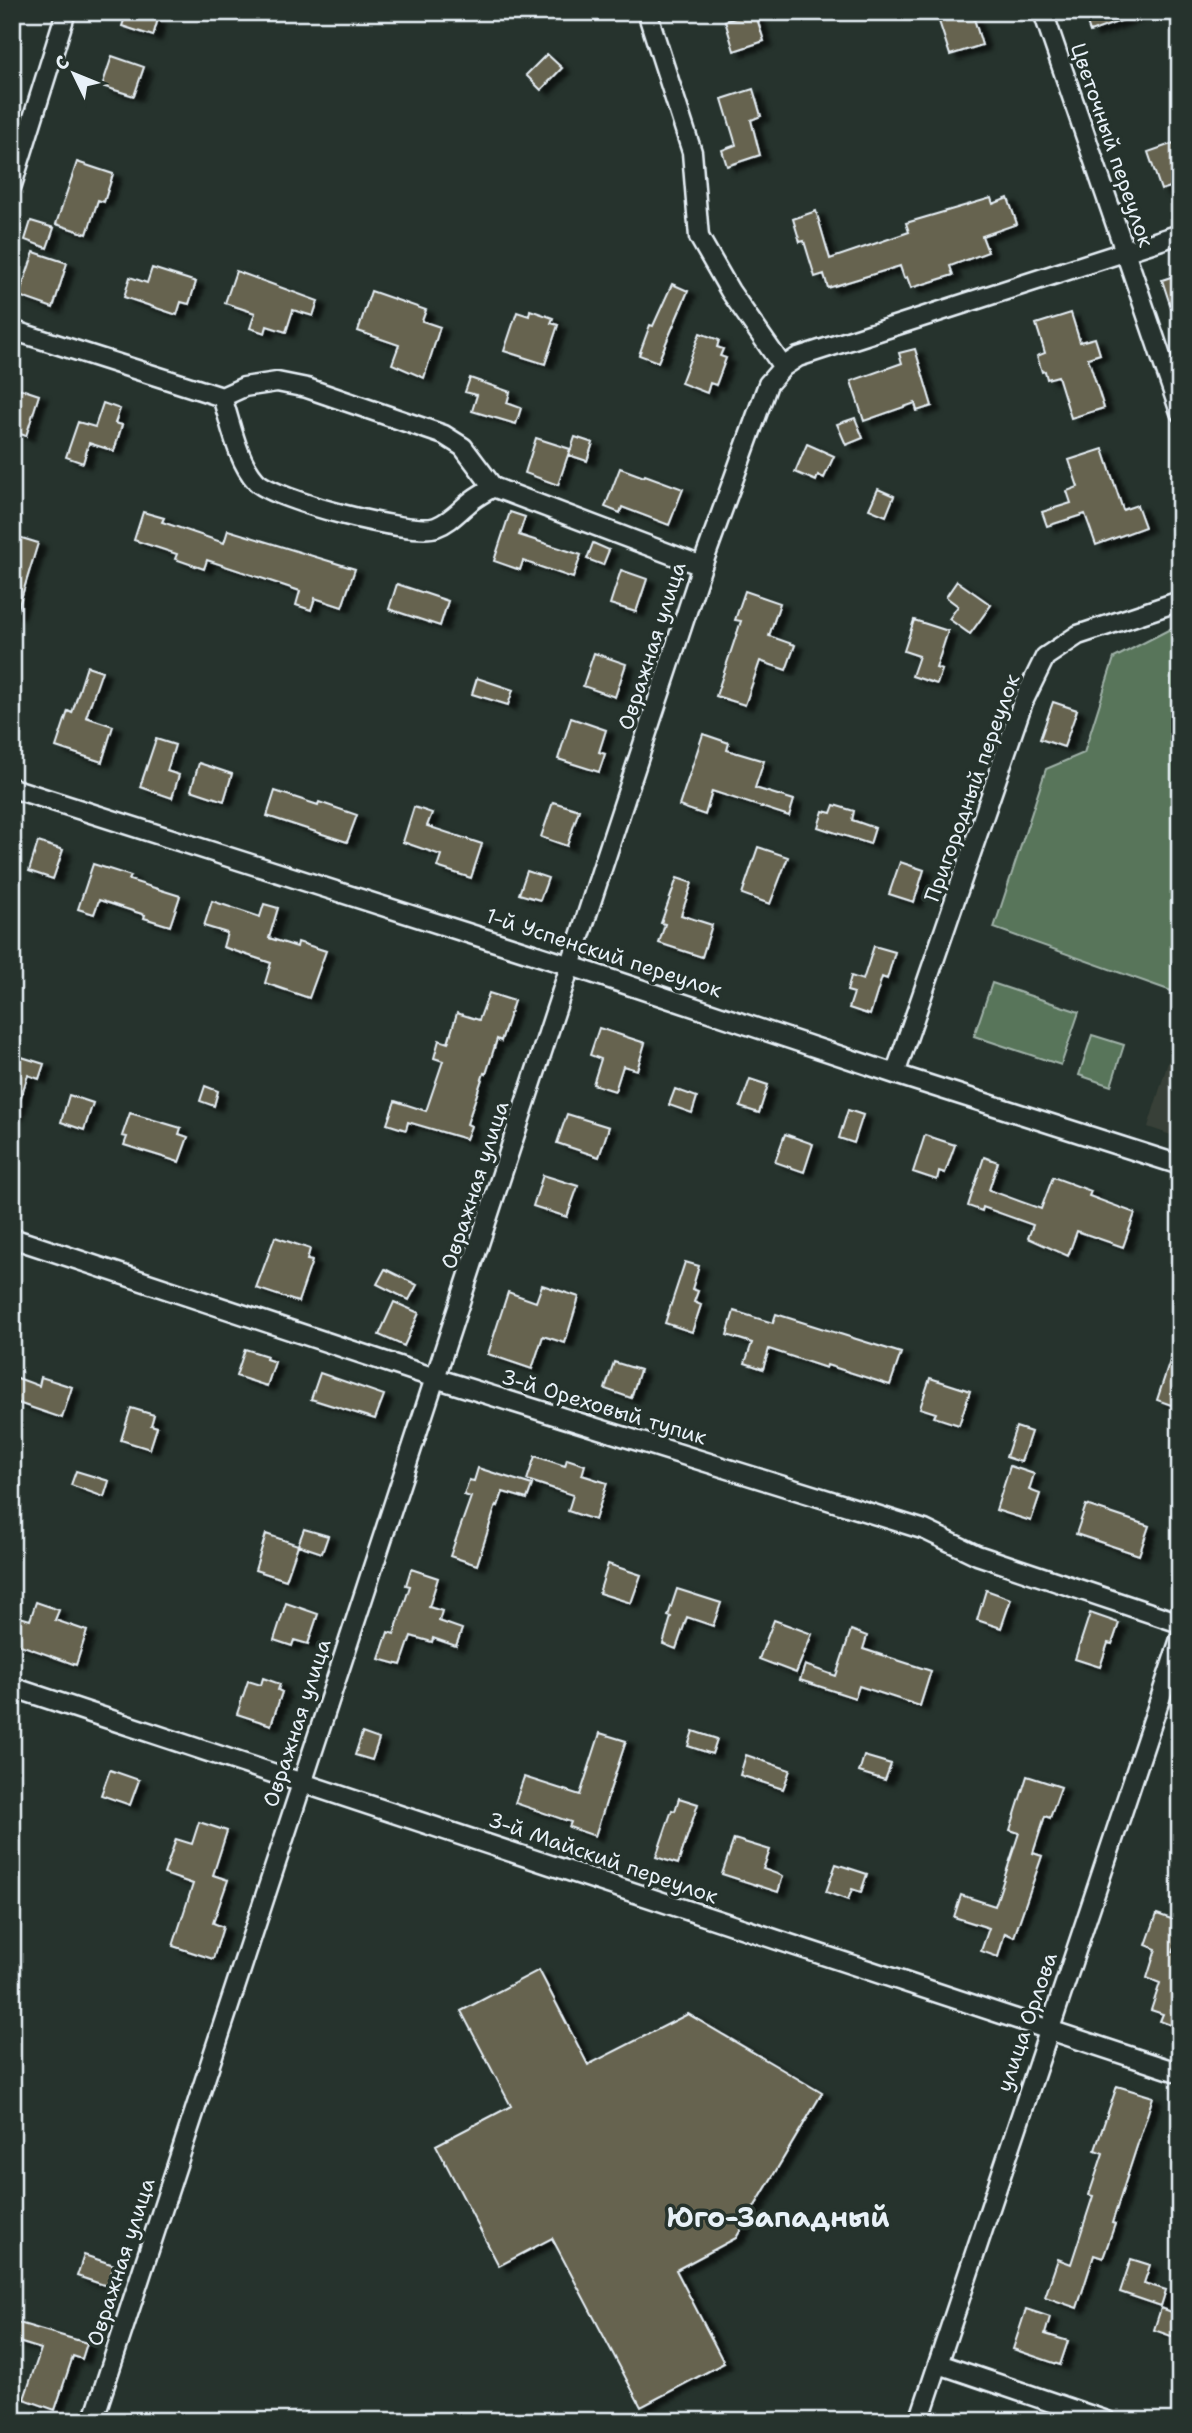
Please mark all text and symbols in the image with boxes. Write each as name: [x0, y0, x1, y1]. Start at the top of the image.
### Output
north arrow: [38, 38, 108, 108]
street label: Цветочный переулок: [1064, 39, 1160, 251]
text: С: [49, 50, 75, 76]
street label: Овражная улица: [612, 558, 692, 734]
street label: Пригородный переулок: [918, 670, 1026, 906]
street label: 1-й Успенский переулок: [482, 902, 726, 1004]
street label: Овражная улица: [435, 1097, 515, 1273]
street label: 3-й Ореховый тупик: [498, 1362, 710, 1452]
street label: Овражная улица: [257, 1635, 337, 1811]
street label: 3-й Майский переулок: [484, 1806, 722, 1910]
street label: улица Орлова: [990, 1948, 1064, 2096]
street label: Овражная улица: [81, 2174, 161, 2350]
district label: Юго-Западный: [666, 2198, 890, 2236]

